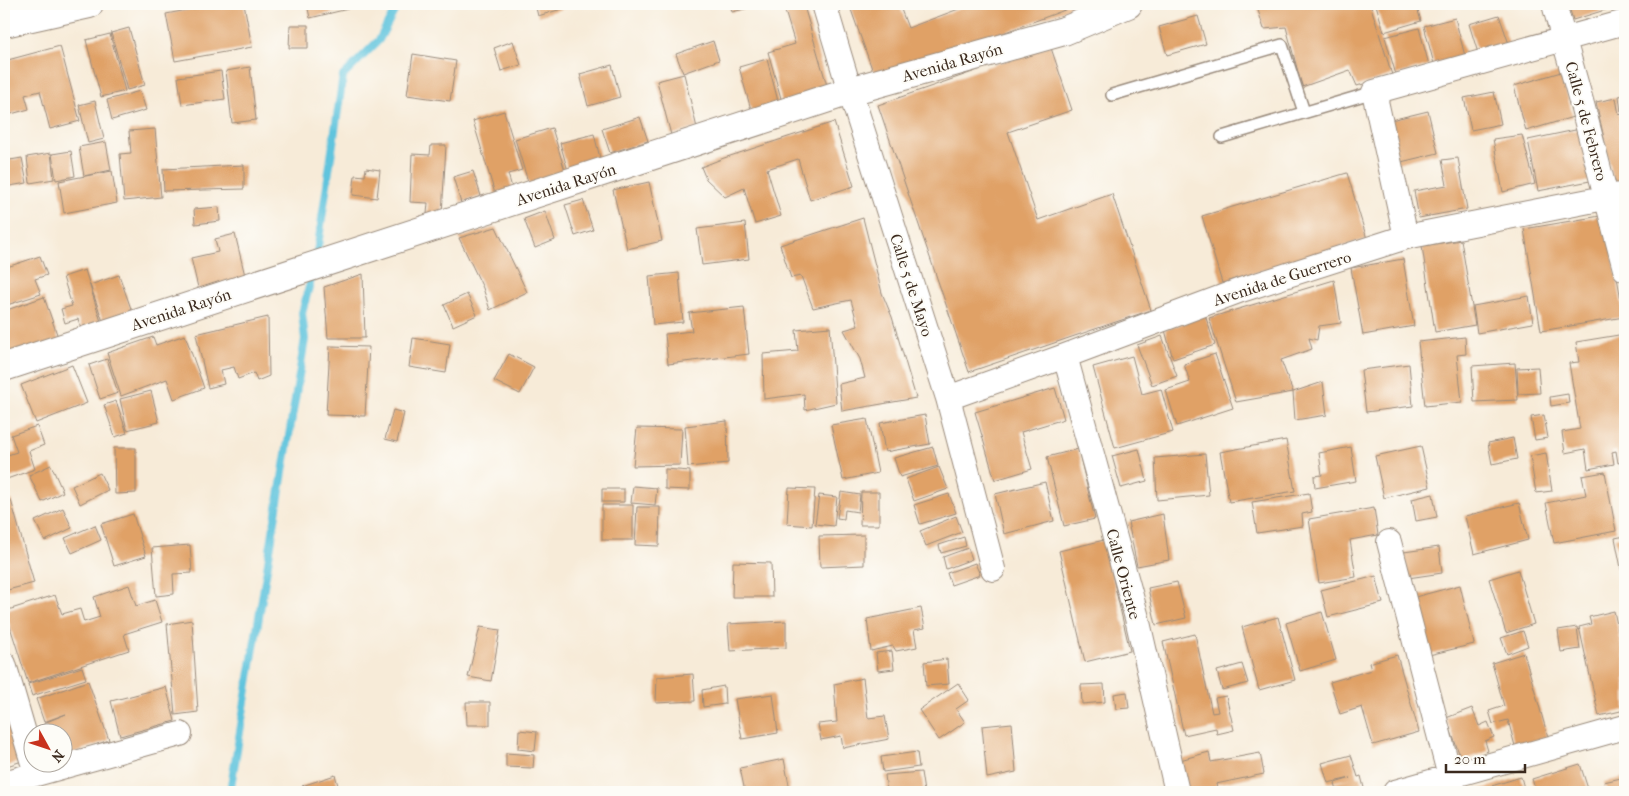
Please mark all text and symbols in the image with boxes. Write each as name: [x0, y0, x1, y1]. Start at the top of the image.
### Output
street label: Avenida Rayón: [899, 39, 1005, 86]
street label: Calle 5 de Febrero: [1561, 59, 1612, 183]
street label: Avenida Rayón: [513, 159, 619, 210]
street label: Calle 5 de Mayo: [886, 231, 937, 339]
street label: Avenida de Guerrero: [1210, 247, 1353, 310]
street label: Avenida Rayón: [128, 284, 234, 335]
street label: Calle Oriente: [1102, 527, 1145, 622]
north arrow: [22, 724, 72, 774]
scale bar: [1446, 741, 1525, 773]
text: N: [47, 747, 68, 766]
text: 20 m: [1454, 750, 1486, 768]

